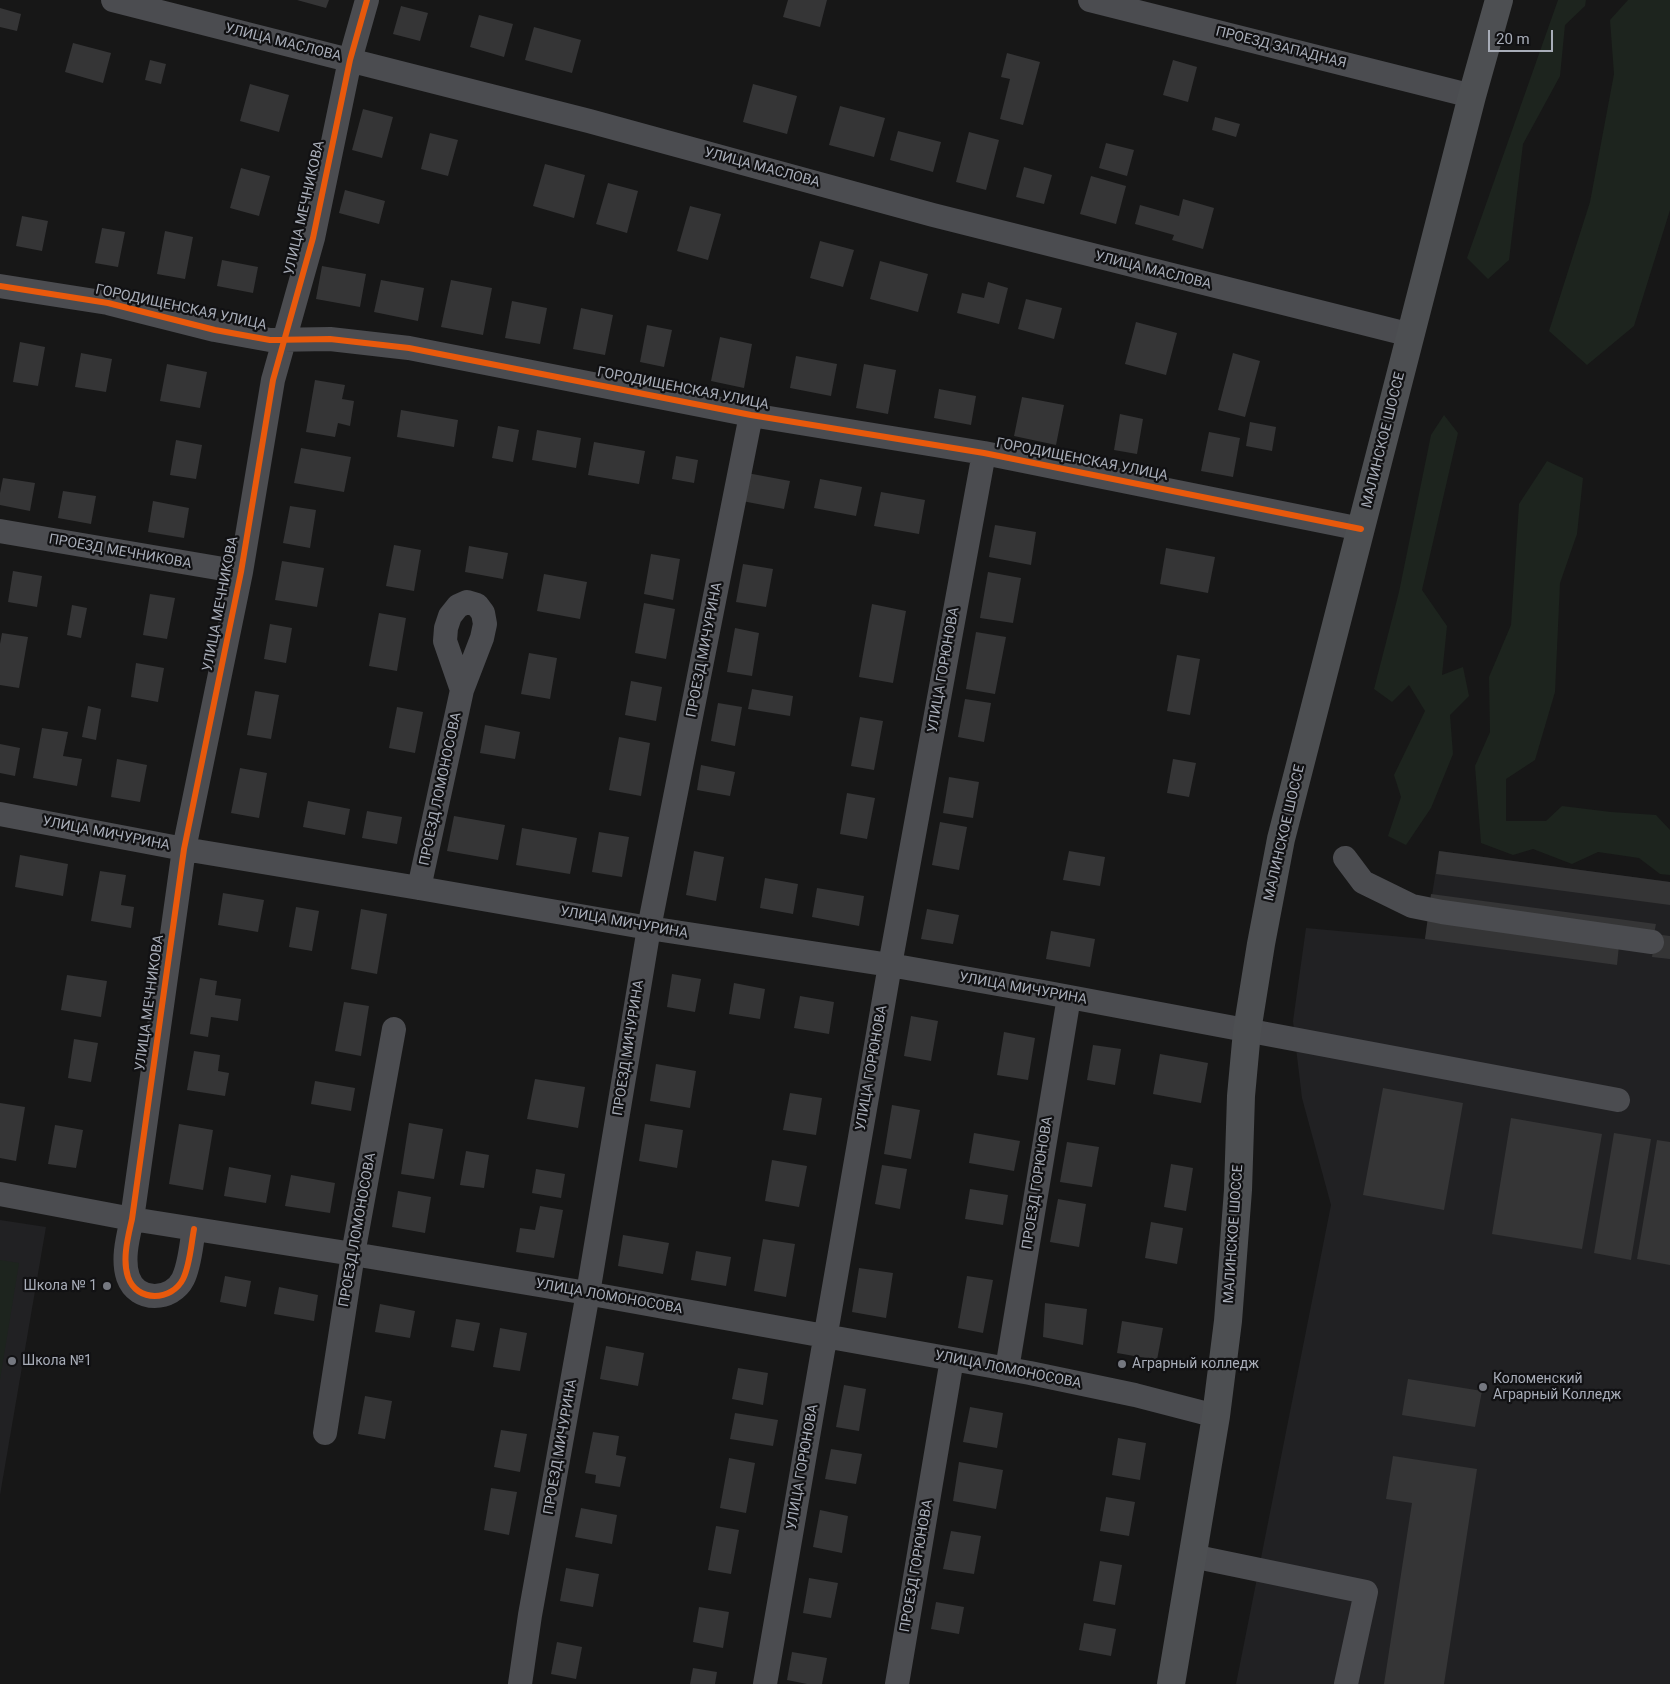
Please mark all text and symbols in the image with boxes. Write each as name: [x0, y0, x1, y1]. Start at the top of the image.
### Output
street label: УЛИЦА МАСЛОВА: [223, 20, 343, 66]
scale bar: [1490, 20, 1555, 52]
street label: ПРОЕЗД ЗАПАДНАЯ: [1214, 24, 1348, 72]
text: 20 m: [1496, 30, 1530, 48]
street label: УЛИЦА МЕЧНИКОВА: [281, 139, 329, 277]
street label: УЛИЦА МАСЛОВА: [702, 144, 822, 192]
street label: УЛИЦА МАСЛОВА: [1093, 248, 1213, 294]
street label: ГОРОДИЩЕНСКАЯ УЛИЦА: [94, 282, 268, 334]
street label: ГОРОДИЩЕНСКАЯ УЛИЦА: [596, 364, 770, 414]
street label: МАЛИНСКОЕ ШОССЕ: [1359, 370, 1409, 510]
street label: ГОРОДИЩЕНСКАЯ УЛИЦА: [995, 435, 1169, 485]
street label: ПРОЕЗД МЕЧНИКОВА: [47, 531, 193, 573]
street label: УЛИЦА МЕЧНИКОВА: [200, 535, 242, 673]
street label: ПРОЕЗД МИЧУРИНА: [684, 581, 726, 719]
street label: УЛИЦА ГОРЮНОВА: [925, 606, 963, 734]
street label: ПРОЕЗД ЛОМОНОСОВА: [417, 711, 465, 867]
street label: МАЛИНСКОЕ ШОССЕ: [1261, 763, 1309, 903]
street label: УЛИЦА МИЧУРИНА: [41, 813, 171, 855]
street label: УЛИЦА МИЧУРИНА: [559, 903, 689, 943]
street label: УЛИЦА МЕЧНИКОВА: [132, 934, 168, 1072]
street label: УЛИЦА МИЧУРИНА: [958, 969, 1088, 1009]
street label: ПРОЕЗД МИЧУРИНА: [610, 979, 648, 1117]
street label: УЛИЦА ГОРЮНОВА: [853, 1004, 891, 1132]
street label: ПРОЕЗД ГОРЮНОВА: [1019, 1115, 1057, 1251]
street label: ПРОЕЗД ЛОМОНОСОВА: [336, 1152, 380, 1308]
street label: МАЛИНСКОЕ ШОССЕ: [1221, 1164, 1247, 1304]
street label: УЛИЦА ЛОМОНОСОВА: [534, 1276, 684, 1318]
place label: Школа № 1: [24, 1278, 97, 1294]
marker: Школа № 1: [101, 1280, 113, 1292]
street label: УЛИЦА ЛОМОНОСОВА: [933, 1348, 1083, 1392]
place label: Школа №1: [22, 1353, 92, 1369]
marker: Школа №1: [6, 1355, 18, 1367]
place label: Аграрный колледж: [1132, 1356, 1259, 1372]
marker: Аграрный колледж: [1116, 1358, 1128, 1370]
place label: Коломенский Аграрный Колледж: [1493, 1371, 1621, 1404]
street label: ПРОЕЗД МИЧУРИНА: [541, 1378, 581, 1516]
marker: Коломенский Аграрный Колледж: [1477, 1381, 1489, 1393]
street label: УЛИЦА ГОРЮНОВА: [784, 1403, 822, 1531]
street label: ПРОЕЗД ГОРЮНОВА: [897, 1498, 937, 1634]

